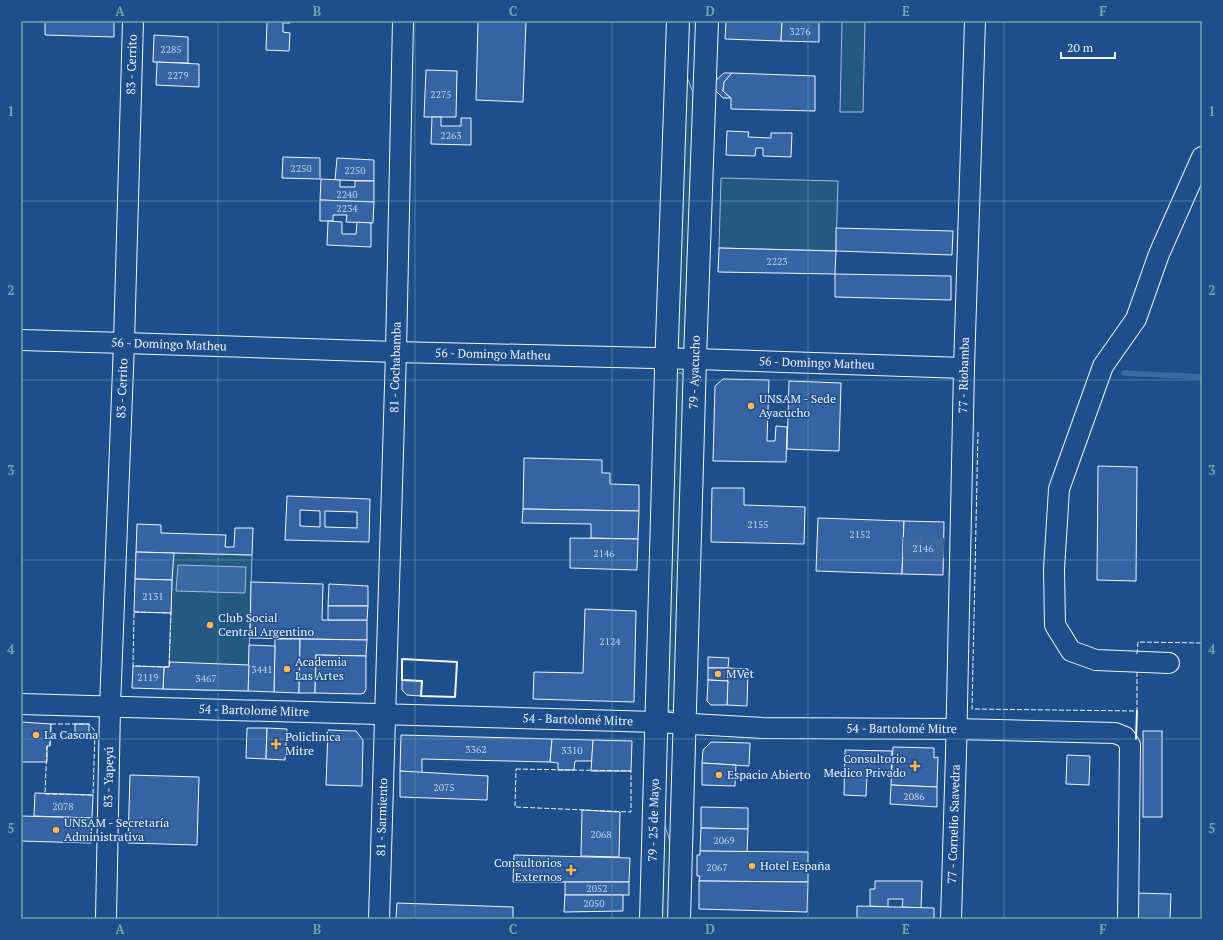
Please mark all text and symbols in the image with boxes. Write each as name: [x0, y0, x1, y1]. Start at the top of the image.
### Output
text: A: [115, 2, 125, 20]
text: B: [313, 2, 321, 20]
text: C: [509, 2, 517, 20]
text: D: [705, 2, 715, 20]
text: E: [902, 2, 910, 20]
text: F: [1099, 2, 1107, 20]
house number: 3276: [789, 25, 811, 38]
street label: 83 - Cerrito: [123, 34, 140, 95]
scale bar: [1061, 34, 1115, 60]
text: 20 m: [1067, 40, 1094, 55]
house number: 2285: [160, 43, 182, 56]
house number: 2279: [167, 69, 189, 82]
house number: 2275: [430, 88, 452, 101]
text: 1: [7, 102, 15, 120]
text: 1: [1208, 102, 1216, 120]
house number: 2263: [440, 129, 462, 142]
house number: 2250: [290, 162, 312, 175]
house number: 2250: [344, 164, 366, 177]
house number: 2240: [336, 188, 358, 201]
house number: 2234: [336, 202, 358, 215]
house number: 2223: [766, 255, 788, 268]
text: 2: [7, 281, 15, 299]
text: 2: [1208, 281, 1216, 299]
street label: 81 - Cochabamba: [386, 322, 404, 413]
street label: 56 - Domingo Matheu: [111, 335, 227, 353]
street label: 79 - Ayacucho: [686, 335, 703, 409]
street label: 77 - Riobamba: [955, 337, 972, 413]
street label: 56 - Domingo Matheu: [435, 345, 551, 363]
street label: 56 - Domingo Matheu: [759, 353, 875, 372]
street label: 83 - Cerrito: [113, 358, 130, 419]
place label: UNSAM - Sede Ayacucho: [759, 391, 836, 420]
marker: UNSAM - Sede Ayacucho: [746, 401, 756, 411]
text: 3: [7, 461, 15, 479]
text: 3: [1208, 461, 1216, 479]
house number: 2155: [747, 518, 769, 531]
house number: 2152: [849, 528, 871, 541]
house number: 2146: [912, 542, 934, 555]
house number: 2146: [593, 547, 615, 560]
house number: 2131: [142, 590, 164, 603]
place label: Club Social Central Argentino: [218, 610, 314, 639]
marker: Club Social Central Argentino: [205, 620, 215, 630]
house number: 2124: [599, 635, 621, 648]
text: 4: [7, 640, 15, 658]
text: 4: [1208, 640, 1216, 658]
place label: Academia Las Artes: [295, 654, 347, 683]
house number: 3441: [251, 663, 273, 676]
marker: Academia Las Artes: [282, 664, 292, 674]
place label: MVet: [726, 666, 755, 681]
marker: MVet: [713, 669, 723, 679]
house number: 2119: [137, 671, 159, 684]
house number: 3467: [195, 672, 217, 685]
street label: 54 - Bartolomé Mitre: [198, 701, 309, 719]
street label: 54 - Bartolomé Mitre: [522, 710, 633, 728]
street label: 54 - Bartolomé Mitre: [846, 720, 957, 736]
place label: La Casona: [44, 727, 98, 742]
place label: Policlinica Mitre: [285, 729, 341, 758]
marker: La Casona: [31, 730, 41, 740]
marker: Policlinica Mitre: [270, 738, 282, 750]
house number: 3362: [465, 743, 487, 756]
house number: 3310: [561, 744, 583, 757]
street label: 83 - Yapeyú: [100, 746, 116, 808]
place label: Consultorio Medico Privado: [824, 751, 906, 780]
marker: Consultorio Medico Privado: [909, 760, 921, 772]
street label: 77 - Cornelio Saavedra: [944, 764, 963, 884]
place label: Espacio Abierto: [727, 767, 811, 782]
marker: Espacio Abierto: [714, 770, 724, 780]
street label: 81 - Sarmiento: [373, 777, 390, 856]
street label: 79 - 25 de Mayo: [645, 778, 662, 862]
house number: 2075: [433, 781, 455, 794]
house number: 2086: [903, 790, 925, 803]
house number: 2078: [52, 800, 74, 813]
place label: UNSAM - Secretaría Administrativa: [64, 815, 169, 844]
text: 5: [7, 819, 15, 837]
text: 5: [1208, 819, 1216, 837]
marker: UNSAM - Secretaría Administrativa: [51, 825, 61, 835]
house number: 2068: [590, 828, 612, 841]
house number: 2069: [713, 834, 735, 847]
place label: Consultorios Externos: [494, 855, 562, 884]
place label: Hotel España: [760, 858, 830, 873]
house number: 2067: [706, 861, 728, 874]
marker: Hotel España: [747, 861, 757, 871]
marker: Consultorios Externos: [565, 864, 577, 876]
house number: 2052: [586, 882, 608, 895]
house number: 2050: [583, 897, 605, 910]
text: A: [115, 920, 125, 938]
text: B: [313, 920, 321, 938]
text: C: [509, 920, 517, 938]
text: D: [705, 920, 715, 938]
text: E: [902, 920, 910, 938]
text: F: [1099, 920, 1107, 938]

